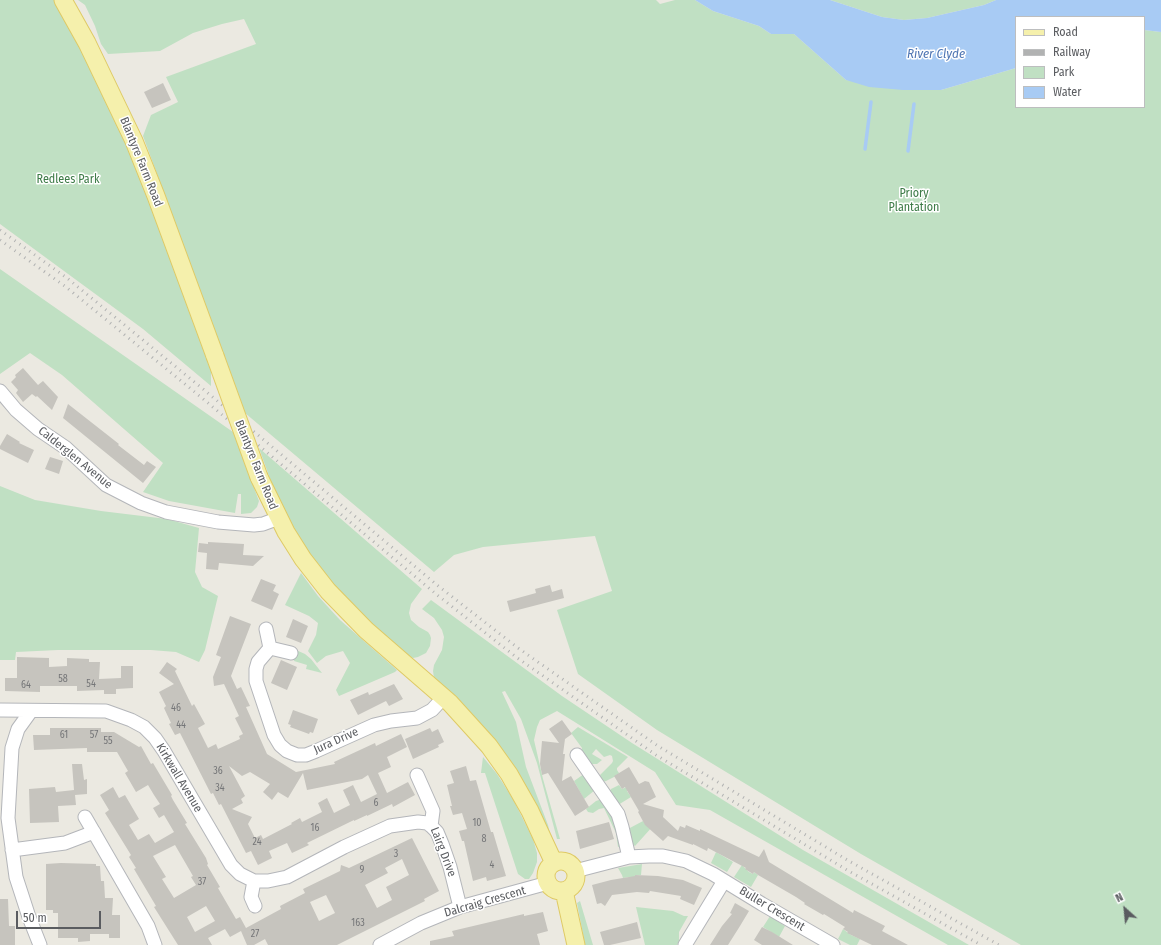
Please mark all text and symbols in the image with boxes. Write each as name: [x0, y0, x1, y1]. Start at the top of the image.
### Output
legend: [1015, 16, 1145, 108]
text: Road: [1053, 25, 1078, 39]
text: Railway: [1053, 45, 1090, 59]
water label: River Clyde: [907, 46, 965, 62]
text: Park: [1053, 65, 1074, 79]
text: Water: [1053, 85, 1081, 99]
street label: Blantyre Farm Road: [116, 115, 166, 209]
park label: Redlees Park: [37, 173, 99, 187]
park label: Priory Plantation: [889, 187, 939, 215]
street label: Blantyre Farm Road: [231, 418, 281, 512]
street label: Calderglen Avenue: [35, 424, 115, 492]
house number: 58: [58, 673, 68, 685]
house number: 54: [86, 678, 96, 690]
house number: 64: [21, 679, 31, 691]
house number: 46: [171, 702, 181, 714]
house number: 44: [176, 719, 186, 731]
street label: Jura Drive: [311, 725, 361, 757]
house number: 61: [60, 729, 68, 741]
house number: 57: [90, 729, 98, 741]
house number: 55: [103, 735, 113, 747]
street label: Kirkwall Avenue: [153, 741, 205, 815]
house number: 36: [213, 765, 223, 777]
house number: 34: [215, 782, 225, 794]
house number: 6: [374, 797, 378, 809]
house number: 10: [472, 817, 482, 829]
house number: 16: [311, 822, 319, 834]
street label: Lairg Drive: [427, 825, 459, 879]
house number: 8: [482, 833, 486, 845]
house number: 24: [252, 836, 262, 848]
house number: 3: [394, 848, 398, 860]
house number: 4: [490, 859, 494, 871]
house number: 9: [360, 864, 364, 876]
house number: 37: [198, 876, 206, 888]
street label: Dalcraig Crescent: [443, 884, 527, 920]
street label: Buller Crescent: [737, 884, 807, 934]
north arrow: [1105, 889, 1145, 929]
text: N: [1113, 891, 1125, 905]
scale bar: [18, 903, 103, 929]
text: 50 m: [23, 911, 47, 925]
house number: 163: [351, 917, 365, 929]
house number: 27: [251, 928, 259, 940]

